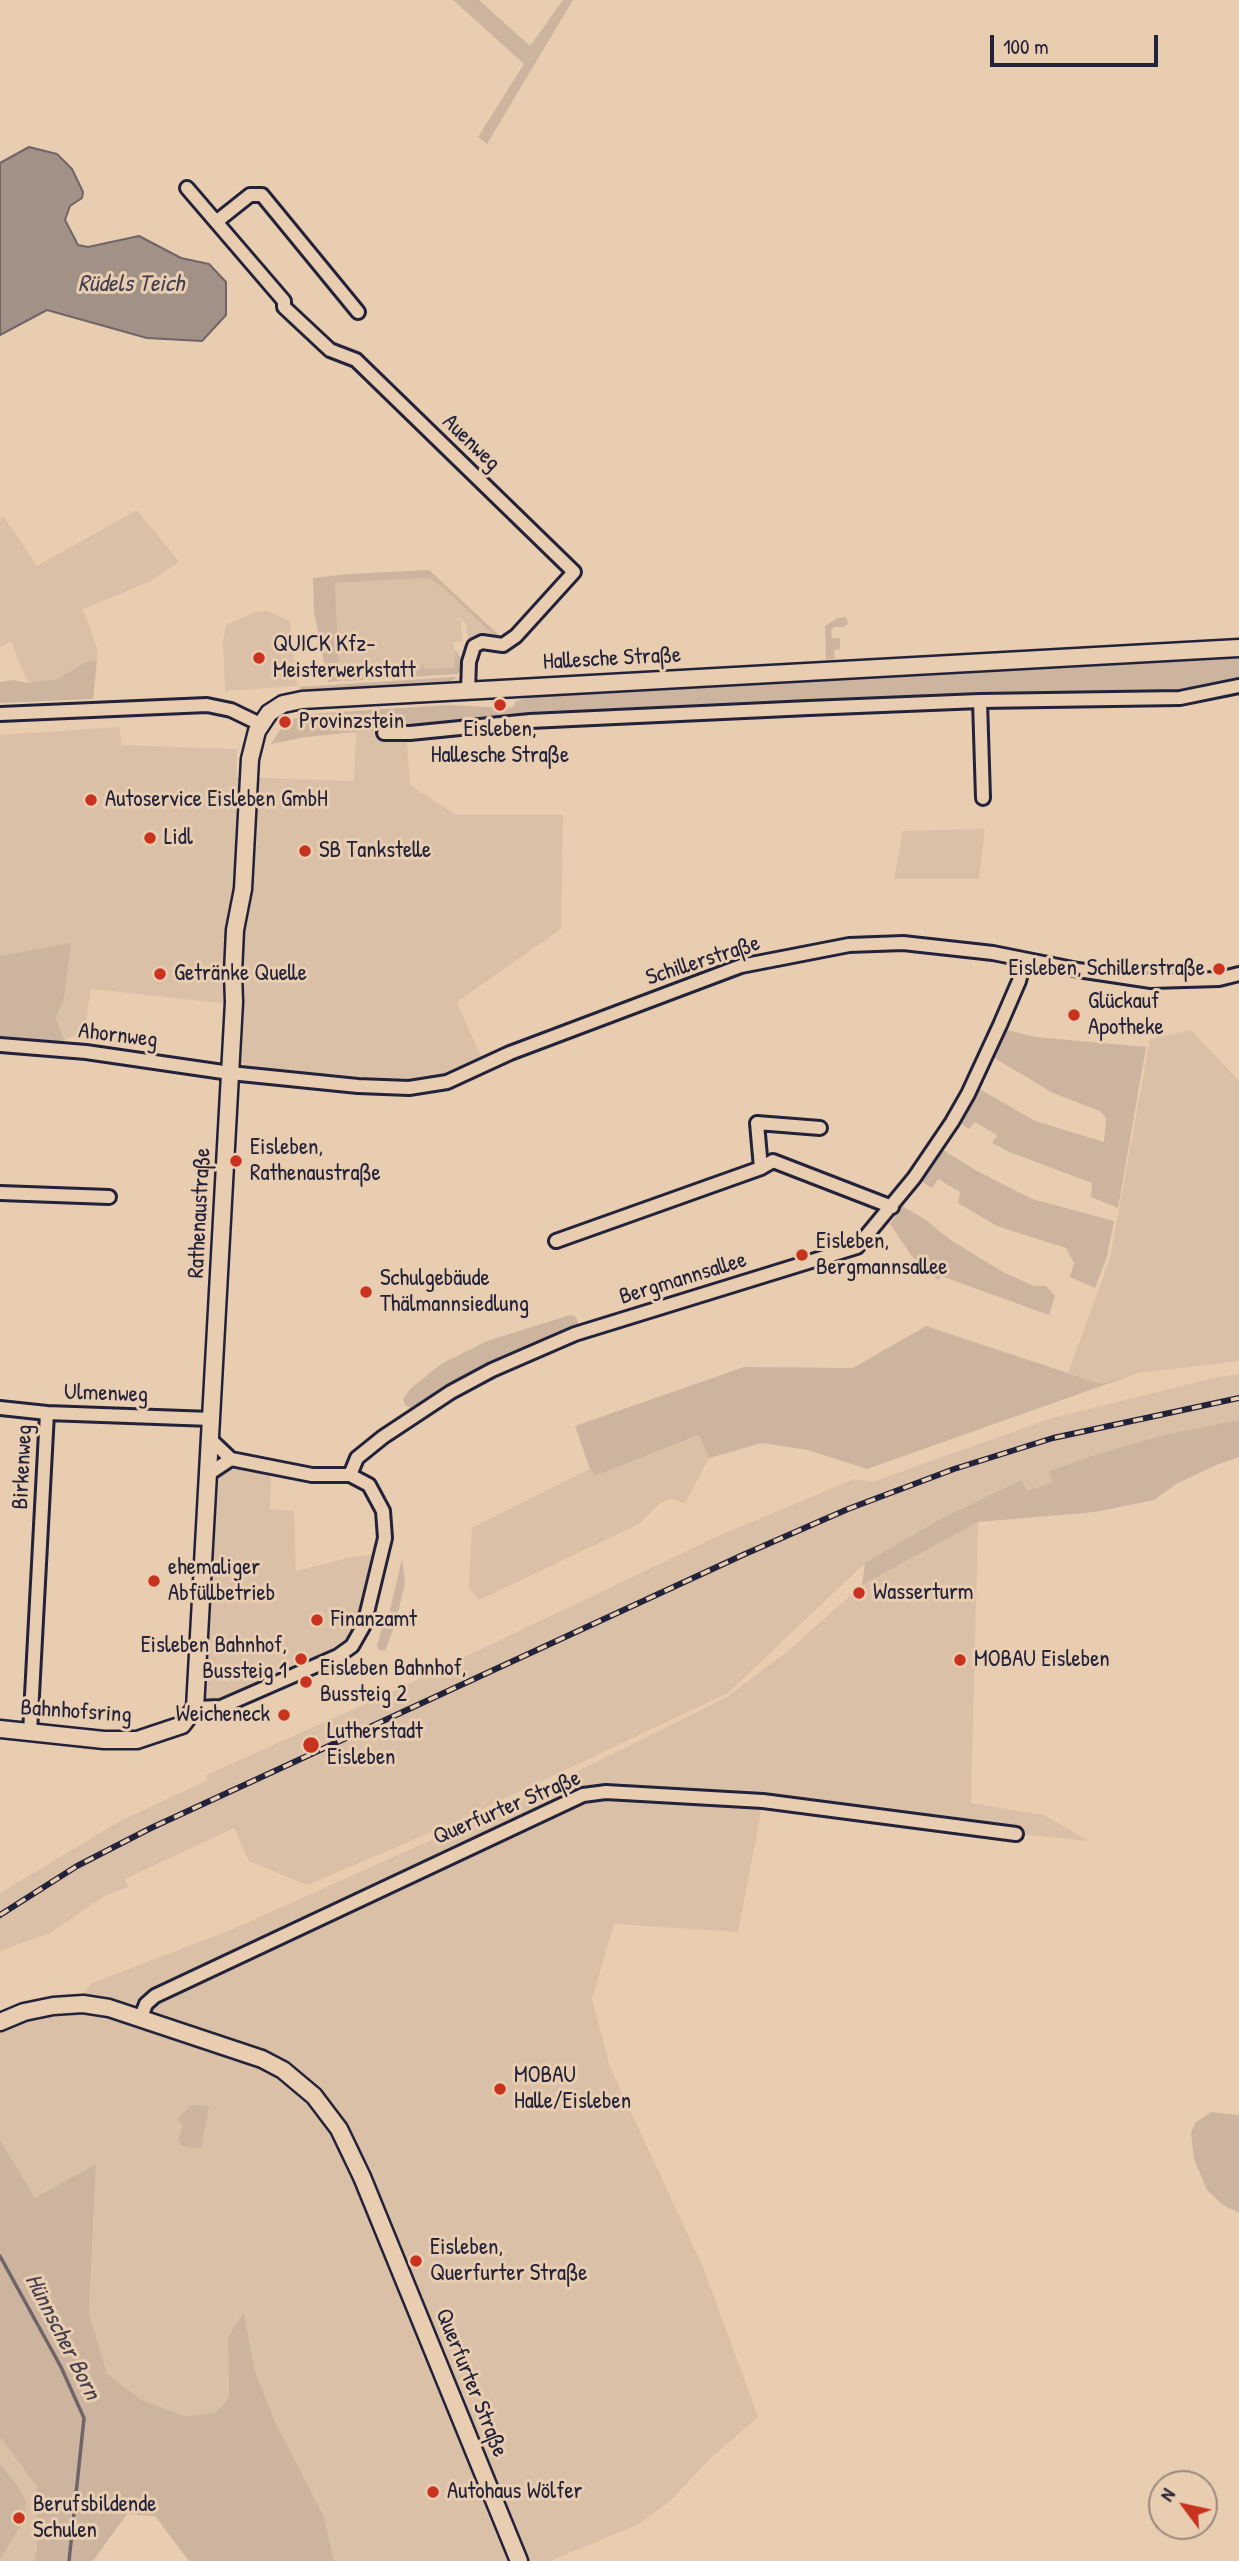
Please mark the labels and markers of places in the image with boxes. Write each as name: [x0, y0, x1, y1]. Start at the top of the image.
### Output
place label: QUICK Kfz- Meisterwerkstatt: [273, 631, 416, 685]
marker: QUICK Kfz- Meisterwerkstatt: [251, 650, 267, 666]
marker: Eisleben, Hallesche Straße: [492, 697, 508, 713]
place label: Provinzstein: [299, 708, 404, 736]
marker: Provinzstein: [277, 714, 293, 730]
place label: Eisleben, Hallesche Straße: [431, 716, 569, 770]
place label: Autoservice Eisleben GmbH: [105, 786, 328, 814]
marker: Autoservice Eisleben GmbH: [83, 792, 99, 808]
place label: Lidl: [164, 824, 193, 852]
marker: Lidl: [142, 830, 158, 846]
place label: SB Tankstelle: [319, 837, 431, 865]
marker: SB Tankstelle: [297, 843, 313, 859]
place label: Eisleben, Schillerstraße: [1008, 955, 1205, 983]
place label: Getränke Quelle: [174, 960, 307, 988]
marker: Eisleben, Schillerstraße: [1211, 961, 1227, 977]
marker: Getränke Quelle: [152, 966, 168, 982]
place label: Glückauf Apotheke: [1088, 988, 1164, 1042]
marker: Glückauf Apotheke: [1066, 1007, 1082, 1023]
place label: Eisleben, Rathenaustraße: [250, 1134, 381, 1188]
marker: Eisleben, Rathenaustraße: [228, 1153, 244, 1169]
place label: Eisleben, Bergmannsallee: [816, 1228, 947, 1282]
marker: Eisleben, Bergmannsallee: [794, 1247, 810, 1263]
place label: Schulgebäude Thälmannsiedlung: [380, 1265, 529, 1319]
marker: Schulgebäude Thälmannsiedlung: [358, 1284, 374, 1300]
place label: ehemaliger Abfüllbetrieb: [168, 1554, 275, 1608]
marker: ehemaliger Abfüllbetrieb: [146, 1573, 162, 1589]
place label: Wasserturm: [873, 1579, 974, 1607]
marker: Wasserturm: [851, 1585, 867, 1601]
place label: Finanzamt: [331, 1606, 417, 1634]
marker: Finanzamt: [309, 1612, 325, 1628]
place label: Eisleben Bahnhof, Bussteig 1: [141, 1632, 287, 1686]
place label: MOBAU Eisleben: [974, 1646, 1110, 1674]
marker: Eisleben Bahnhof, Bussteig 1: [293, 1651, 309, 1667]
marker: MOBAU Eisleben: [952, 1652, 968, 1668]
place label: Eisleben Bahnhof, Bussteig 2: [320, 1655, 466, 1709]
marker: Eisleben Bahnhof, Bussteig 2: [298, 1674, 314, 1690]
place label: Weicheneck: [176, 1701, 270, 1729]
marker: Weicheneck: [276, 1707, 292, 1723]
place label: Lutherstadt Eisleben: [327, 1718, 423, 1772]
marker: Lutherstadt Eisleben: [301, 1735, 321, 1755]
place label: MOBAU Halle/Eisleben: [514, 2062, 631, 2116]
marker: MOBAU Halle/Eisleben: [492, 2081, 508, 2097]
place label: Eisleben, Querfurter Straße: [430, 2234, 587, 2288]
marker: Eisleben, Querfurter Straße: [408, 2253, 424, 2269]
place label: Autohaus Wölfer: [447, 2478, 582, 2506]
marker: Autohaus Wölfer: [425, 2484, 441, 2500]
place label: Berufsbildende Schulen: [33, 2491, 156, 2545]
marker: Berufsbildende Schulen: [11, 2510, 27, 2526]

